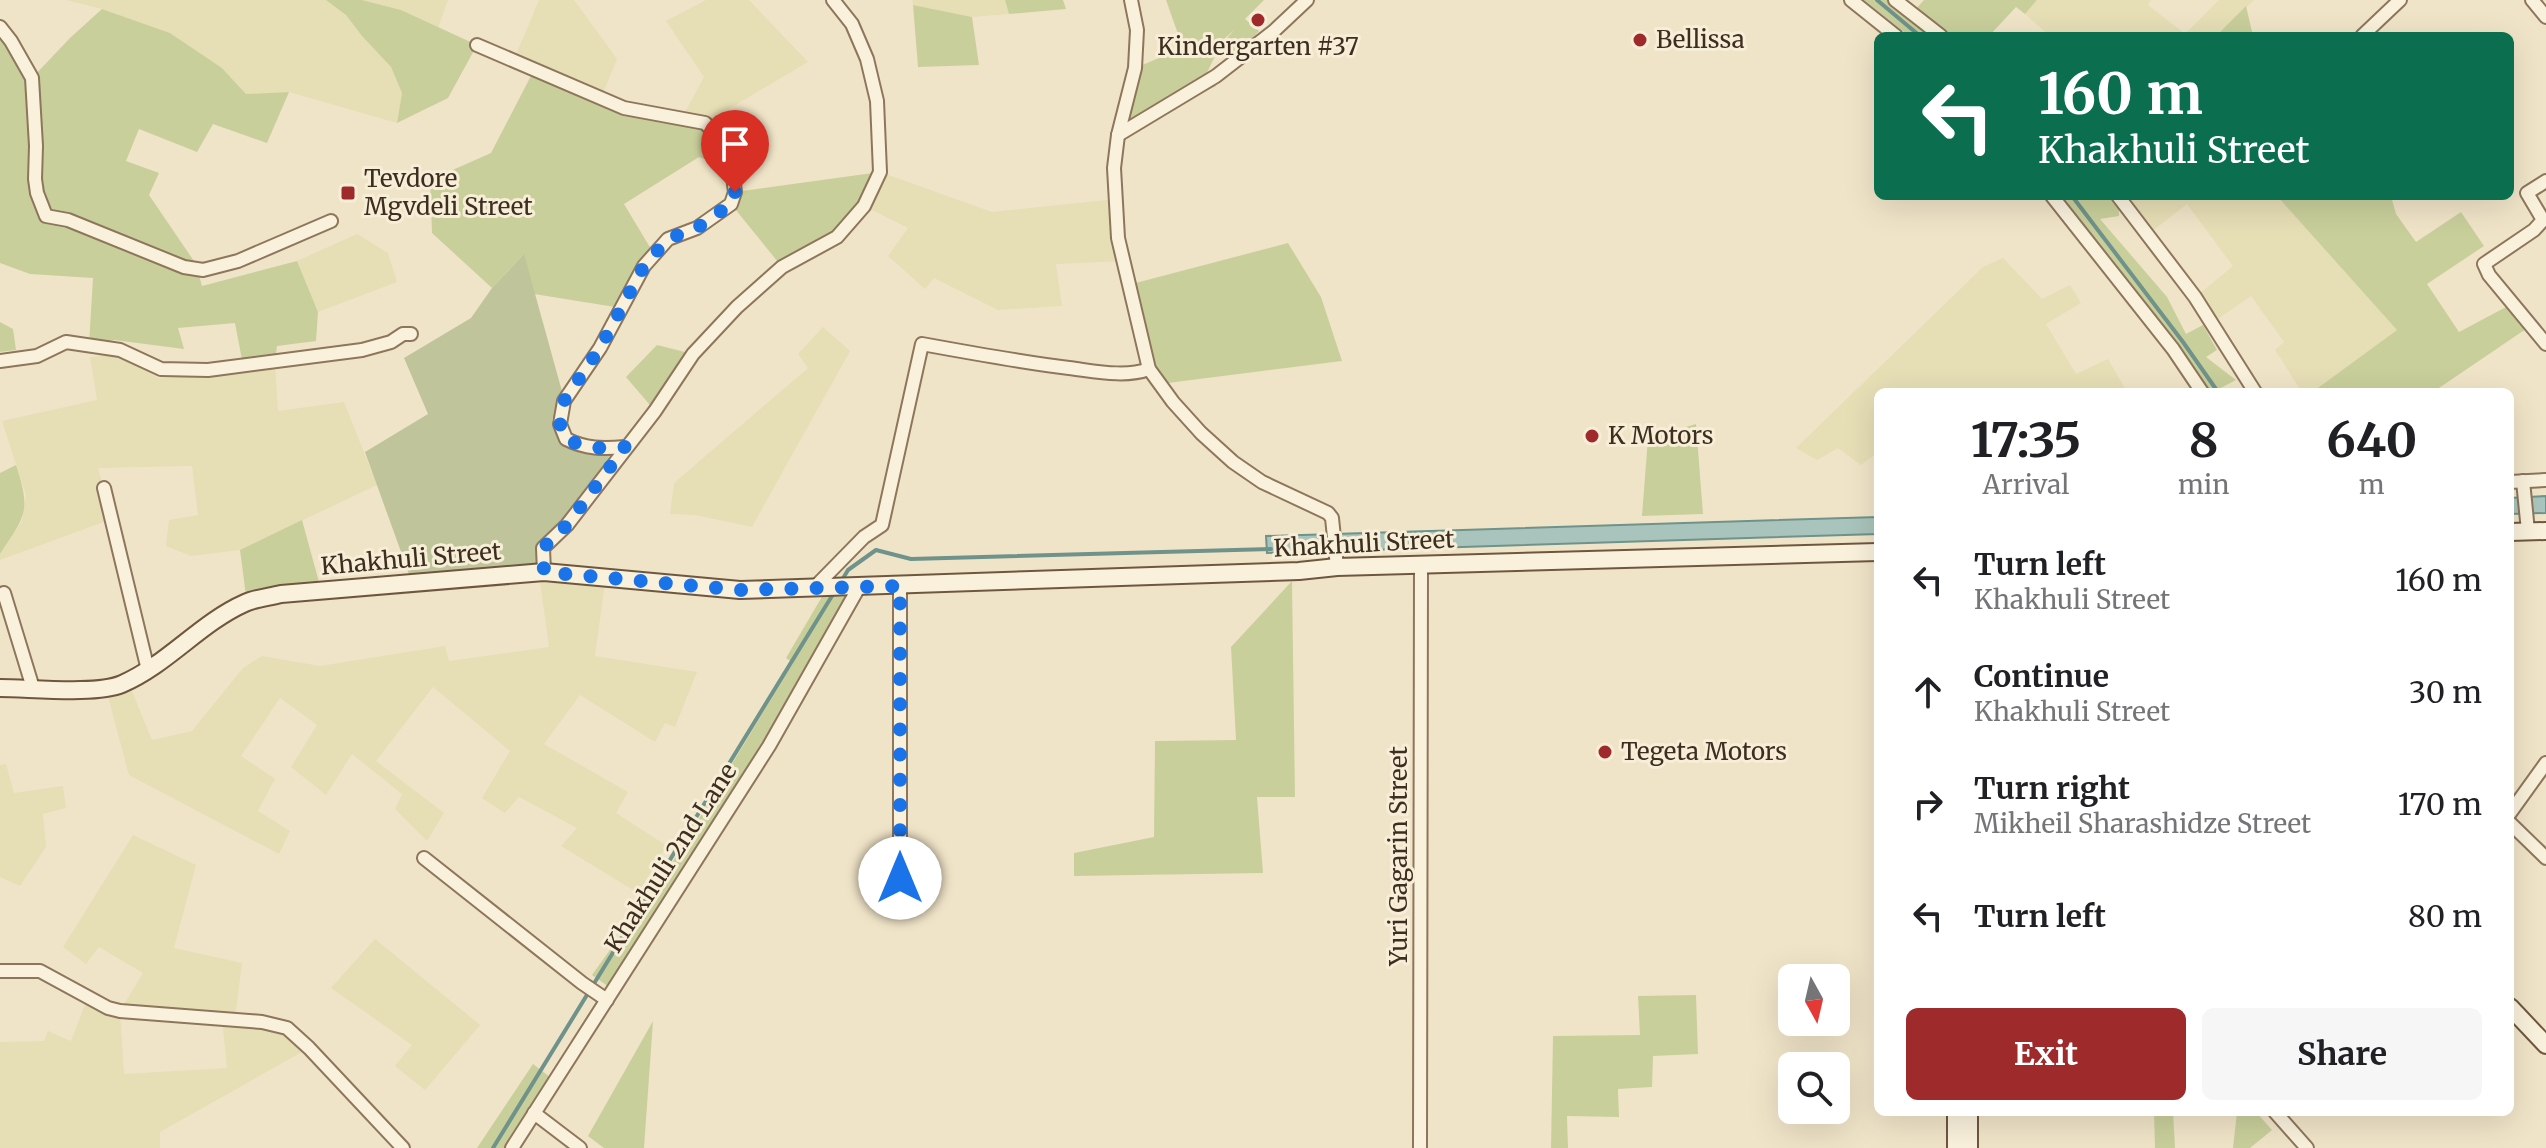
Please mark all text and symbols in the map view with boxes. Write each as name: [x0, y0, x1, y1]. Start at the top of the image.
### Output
marker: Kindergarten #37: [1249, 11, 1267, 29]
place label: Bellissa: [1656, 24, 1745, 55]
place label: Kindergarten #37: [1157, 31, 1359, 62]
marker: Bellissa: [1631, 31, 1649, 49]
text: 160 m: [2038, 59, 2203, 129]
icon: left: [1906, 64, 2010, 168]
pin: [701, 110, 769, 192]
icon: arrive: [713, 122, 757, 166]
text: Khakhuli Street: [2038, 128, 2310, 173]
place label: Tevdore Mgvdeli Street: [364, 163, 533, 222]
marker: Tevdore Mgvdeli Street: [339, 184, 357, 202]
text: 17:35: [1971, 410, 2081, 470]
text: 8: [2189, 410, 2219, 470]
text: 640: [2326, 410, 2417, 470]
place label: K Motors: [1608, 420, 1714, 451]
marker: K Motors: [1583, 427, 1601, 445]
text: Arrival: [1983, 468, 2069, 501]
text: min: [2178, 468, 2229, 501]
text: m: [2359, 468, 2385, 501]
street label: Khakhuli Street: [1273, 523, 1456, 564]
street label: Khakhuli Street: [319, 535, 503, 582]
text: Turn left: [1974, 545, 2106, 583]
icon: left: [1906, 558, 1950, 602]
text: 160 m: [2395, 561, 2482, 599]
text: Khakhuli Street: [1974, 583, 2170, 616]
text: Continue: [1974, 657, 2109, 695]
icon: ahead: [1906, 670, 1950, 714]
text: 30 m: [2409, 673, 2482, 711]
text: Khakhuli Street: [1974, 695, 2170, 728]
place label: Tegeta Motors: [1621, 736, 1787, 767]
marker: Tegeta Motors: [1596, 743, 1614, 761]
street label: Yuri Gagarin Street: [1383, 745, 1414, 967]
street label: Khakhuli 2nd Lane: [598, 757, 743, 958]
text: Turn right: [1974, 769, 2130, 807]
icon: right: [1906, 782, 1950, 826]
text: 170 m: [2398, 785, 2482, 823]
text: Mikheil Sharashidze Street: [1974, 807, 2311, 840]
position arrow: [858, 836, 942, 920]
icon: left: [1906, 894, 1950, 938]
text: Turn left: [1974, 897, 2106, 935]
text: 80 m: [2408, 897, 2482, 935]
north arrow: [1778, 964, 1850, 1036]
map controls: [1778, 964, 1850, 1124]
button: Exit: [1906, 1008, 2186, 1100]
button: Share: [2202, 1008, 2482, 1100]
button: search: [1778, 1052, 1850, 1124]

